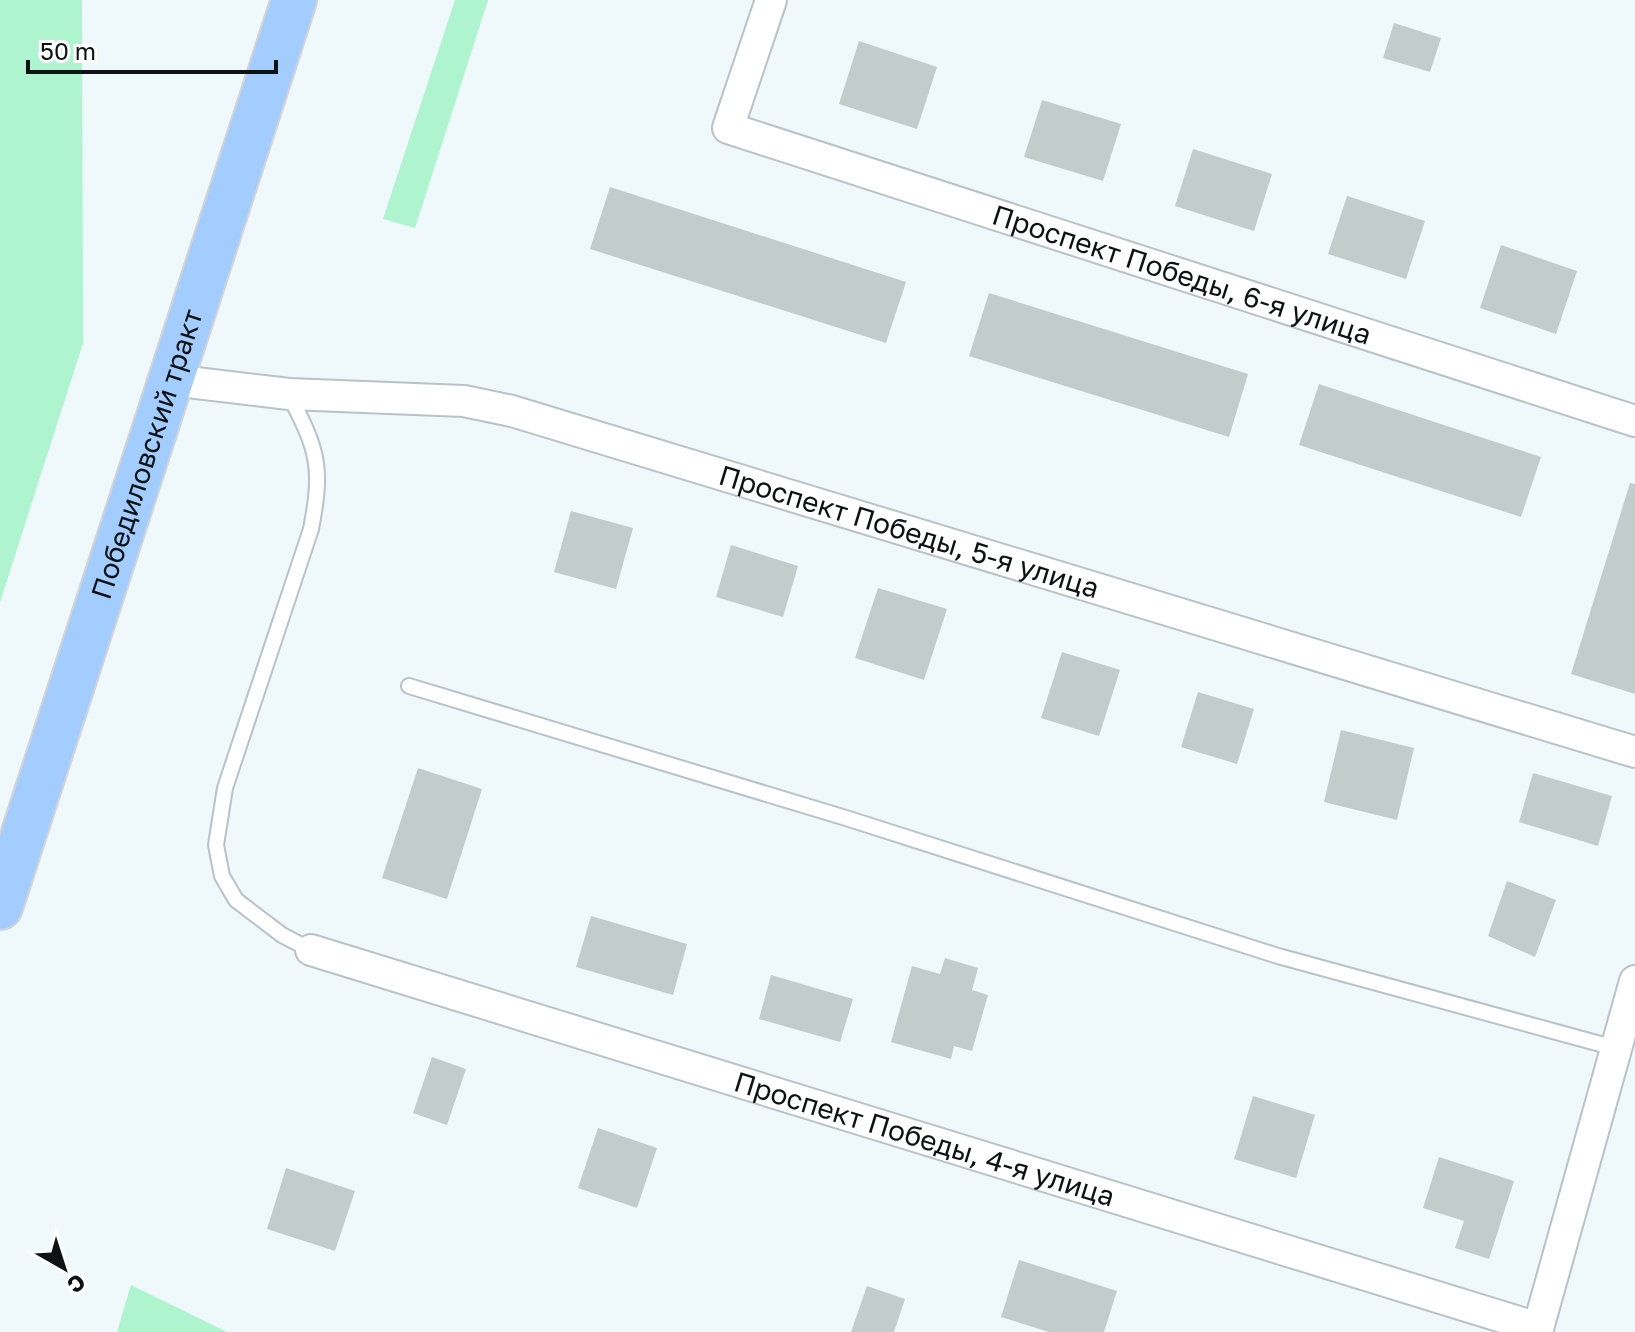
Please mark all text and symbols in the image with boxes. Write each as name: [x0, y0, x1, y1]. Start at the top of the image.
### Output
scale bar: [28, 24, 276, 74]
text: 50 m: [40, 36, 96, 65]
street label: Проспект Победы, 6-я улица: [988, 198, 1376, 351]
street label: Победиловский тракт: [84, 305, 209, 603]
street label: Проспект Победы, 5-я улица: [715, 458, 1103, 604]
street label: Проспект Победы, 4-я улица: [730, 1064, 1119, 1213]
north arrow: [24, 1228, 104, 1308]
text: С: [62, 1269, 91, 1299]

